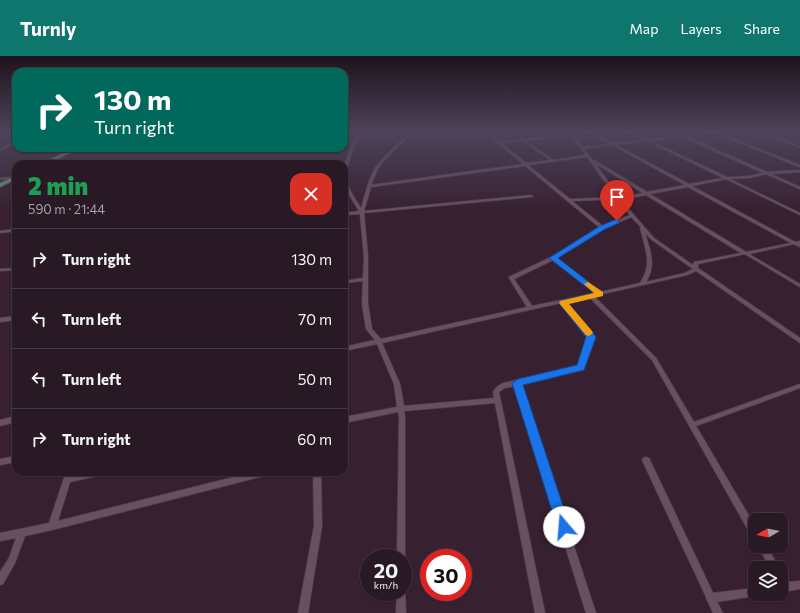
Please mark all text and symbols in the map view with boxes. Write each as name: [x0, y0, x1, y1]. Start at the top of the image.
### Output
text: Turnly: [20, 17, 76, 40]
text: Map: [630, 20, 658, 37]
text: Layers: [680, 20, 722, 37]
text: Share: [744, 20, 780, 37]
text: 130 m: [94, 82, 171, 116]
icon: right: [28, 84, 80, 136]
text: Turn right: [94, 116, 174, 138]
text: 2 min: [28, 171, 88, 200]
button: close: [290, 173, 332, 215]
pin: [600, 180, 634, 221]
icon: arrive: [606, 186, 628, 208]
text: 590 m · 21:44: [28, 201, 105, 217]
icon: right: [28, 248, 50, 270]
text: Turn right: [62, 250, 131, 268]
text: 130 m: [291, 250, 332, 268]
icon: left: [28, 308, 50, 330]
text: Turn left: [62, 310, 121, 328]
text: 70 m: [298, 310, 332, 328]
icon: left: [28, 368, 50, 390]
text: Turn left: [62, 370, 121, 388]
text: 50 m: [298, 370, 332, 388]
icon: right: [28, 428, 50, 450]
text: Turn right: [62, 430, 131, 448]
text: 60 m: [297, 430, 332, 448]
position arrow: [543, 506, 585, 548]
north arrow: [748, 513, 788, 553]
map controls: [748, 513, 788, 601]
speed limit sign: 30: [420, 549, 472, 601]
text: 20: [374, 558, 398, 582]
button: layers: [748, 561, 788, 601]
text: km/h: [374, 579, 398, 591]

